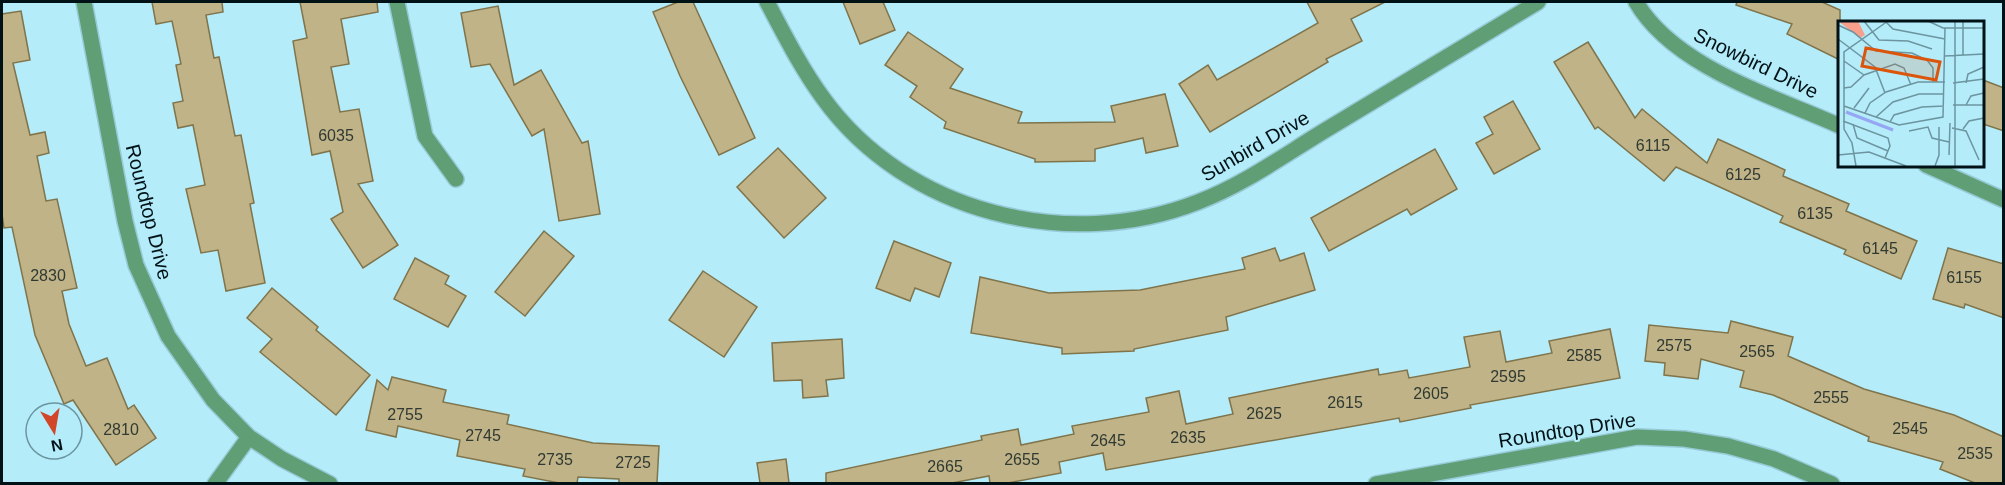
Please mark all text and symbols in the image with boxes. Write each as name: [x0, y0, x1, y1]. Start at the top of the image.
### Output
inset map: [1838, 21, 1984, 166]
street label: Snowbird Drive: [1690, 23, 1822, 103]
street label: Sunbird Drive: [1197, 106, 1313, 186]
house number: 6035: [318, 127, 354, 144]
house number: 6115: [1636, 137, 1670, 154]
street label: Roundtop Drive: [122, 142, 176, 282]
house number: 6125: [1725, 166, 1761, 183]
house number: 6135: [1797, 205, 1833, 222]
house number: 6145: [1862, 240, 1898, 257]
house number: 2830: [30, 267, 66, 284]
house number: 6155: [1946, 269, 1982, 286]
house number: 2575: [1656, 337, 1692, 354]
house number: 2565: [1739, 343, 1775, 360]
house number: 2585: [1566, 347, 1602, 364]
house number: 2595: [1490, 368, 1526, 385]
house number: 2605: [1413, 385, 1449, 402]
house number: 2555: [1813, 389, 1849, 406]
house number: 2615: [1327, 394, 1363, 411]
north arrow: [24, 401, 84, 461]
house number: 2625: [1246, 405, 1282, 422]
house number: 2755: [387, 406, 423, 423]
street label: Roundtop Drive: [1497, 408, 1637, 452]
house number: 2545: [1892, 420, 1928, 437]
house number: 2810: [103, 421, 139, 438]
house number: 2745: [465, 427, 501, 444]
house number: 2635: [1170, 429, 1206, 446]
house number: 2645: [1090, 432, 1126, 449]
text: N: [49, 436, 64, 455]
house number: 2535: [1957, 445, 1993, 462]
house number: 2735: [537, 451, 573, 468]
house number: 2655: [1004, 451, 1040, 468]
house number: 2725: [615, 454, 651, 471]
house number: 2665: [927, 458, 963, 475]

